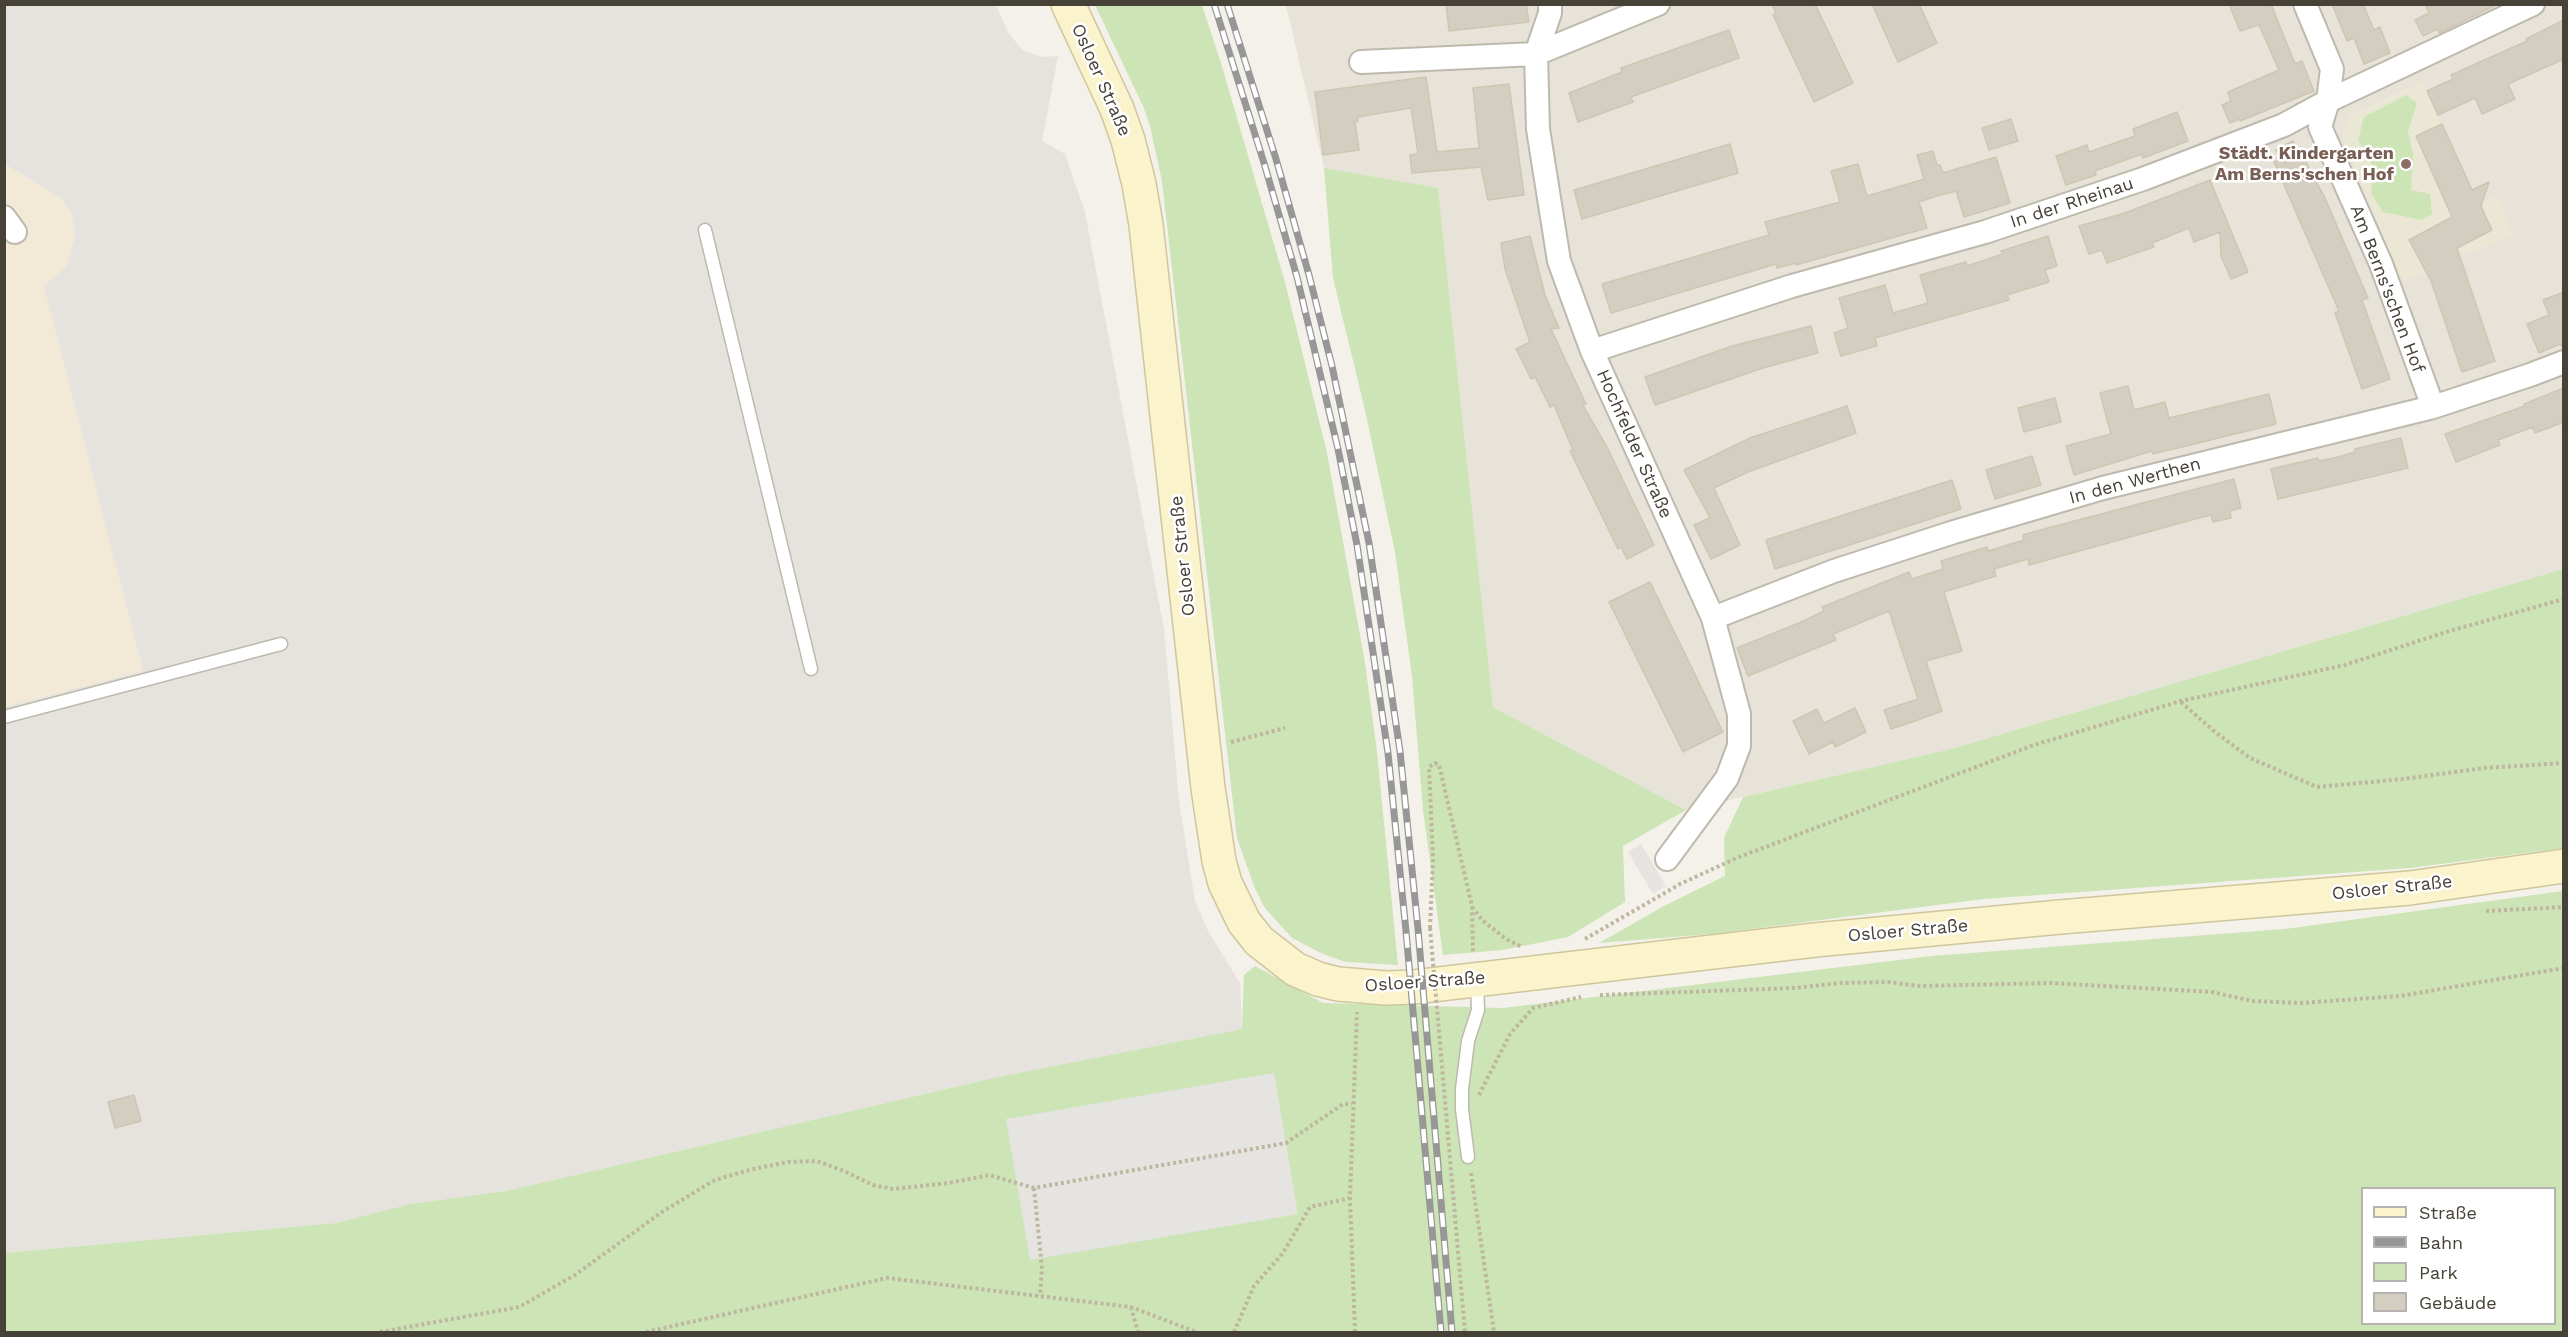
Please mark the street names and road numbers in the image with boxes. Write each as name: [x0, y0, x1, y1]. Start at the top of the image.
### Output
street label: Osloer Straße: [1067, 20, 1135, 140]
street label: In der Rheinau: [2008, 173, 2136, 233]
street label: Am Berns'schen Hof: [2345, 202, 2429, 376]
street label: Hochfelder Straße: [1591, 366, 1677, 522]
street label: In den Werthen: [2067, 453, 2203, 509]
street label: Osloer Straße: [1166, 495, 1200, 617]
street label: Osloer Straße: [2331, 871, 2453, 905]
street label: Osloer Straße: [1847, 915, 1969, 947]
street label: Osloer Straße: [1364, 967, 1486, 997]

